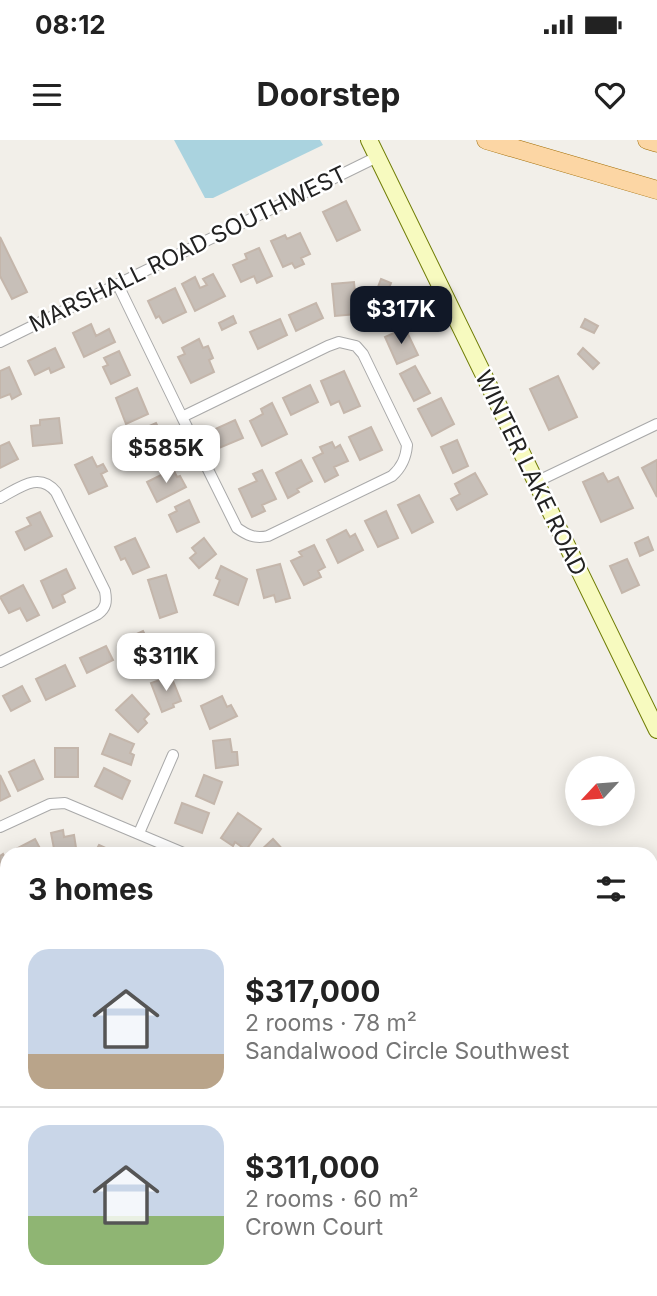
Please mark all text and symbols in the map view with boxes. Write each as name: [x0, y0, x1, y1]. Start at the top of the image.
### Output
text: 08:12: [35, 9, 106, 40]
text: Doorstep: [257, 75, 400, 114]
icon: menu: [28, 76, 66, 114]
icon: heart: [591, 76, 629, 114]
street label: MARSHALL ROAD SOUTHWEST: [25, 160, 351, 338]
pin: $317K: [352, 286, 450, 346]
text: $317K: [366, 295, 436, 323]
street label: WINTER LAKE ROAD: [469, 366, 593, 580]
pin: $585K: [117, 426, 215, 485]
text: $585K: [128, 434, 204, 462]
pin: $311K: [117, 634, 215, 693]
text: $311K: [133, 642, 199, 670]
north arrow: [565, 756, 635, 826]
map controls: [565, 756, 635, 826]
icon: filters: [592, 870, 630, 908]
text: 3 homes: [28, 871, 154, 907]
text: $317,000: [245, 973, 380, 1009]
icon: home: [84, 977, 168, 1061]
text: 2 rooms · 78 m²: [245, 1009, 417, 1037]
text: Sandalwood Circle Southwest: [245, 1037, 569, 1065]
text: $311,000: [245, 1149, 380, 1185]
icon: home: [84, 1153, 168, 1237]
text: 2 rooms · 60 m²: [245, 1185, 419, 1213]
text: Crown Court: [245, 1213, 383, 1241]

